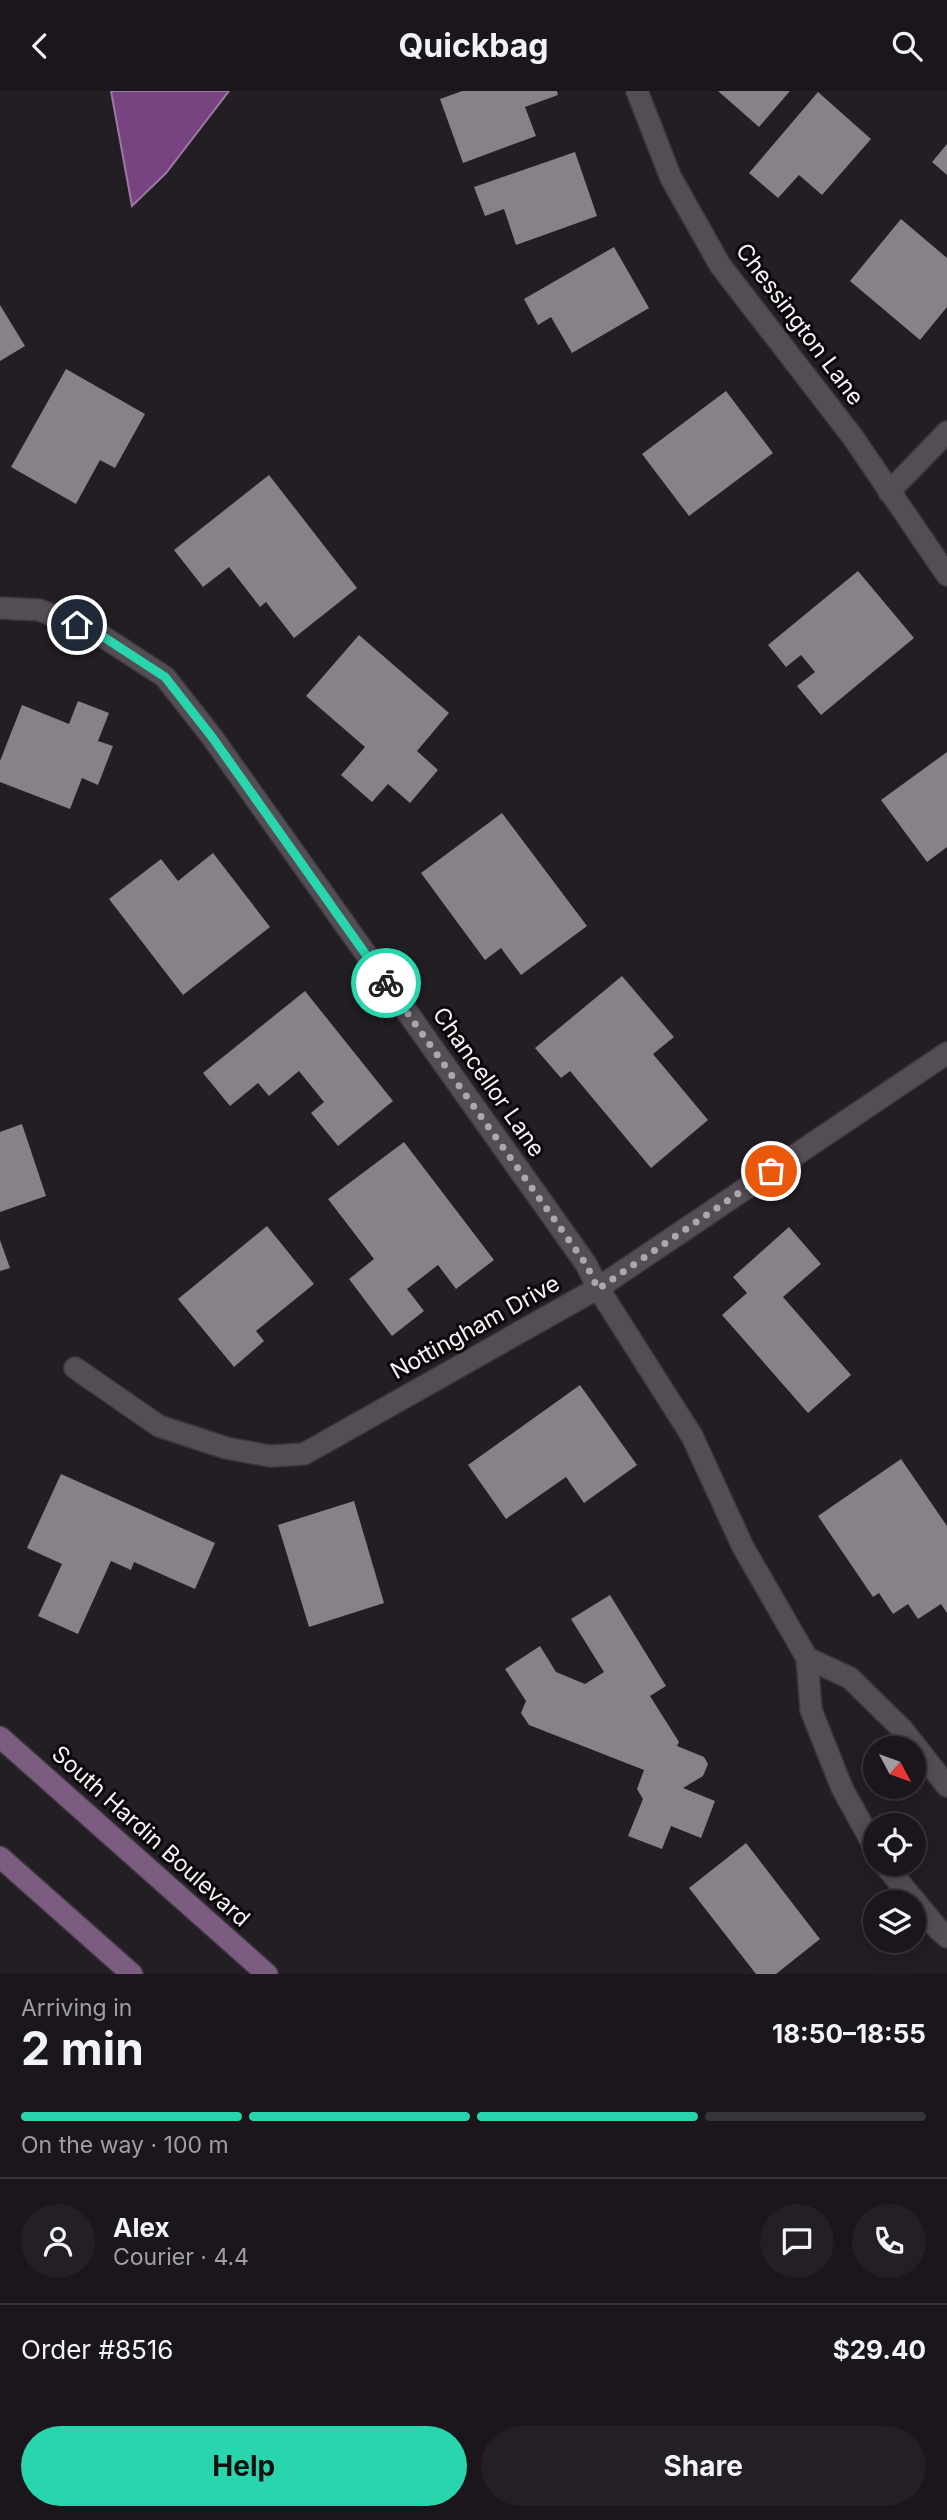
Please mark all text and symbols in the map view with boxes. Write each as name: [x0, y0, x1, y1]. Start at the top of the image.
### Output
text: Quickbag: [398, 26, 549, 65]
icon: back: [21, 27, 59, 65]
icon: search: [888, 27, 926, 65]
street label: Chessington Lane: [730, 238, 870, 410]
pin: [47, 595, 107, 655]
icon: home: [58, 606, 96, 644]
courier: [351, 948, 421, 1018]
icon: bike: [367, 964, 405, 1002]
street label: Chancellor Lane: [427, 1002, 551, 1162]
pin: [741, 1141, 801, 1201]
icon: bag: [752, 1152, 790, 1190]
street label: Nottingham Drive: [386, 1269, 564, 1385]
north arrow: [863, 1736, 926, 1799]
map controls: [863, 1736, 926, 1953]
street label: South Hardin Boulevard: [46, 1740, 256, 1932]
button: locate: [863, 1813, 926, 1876]
button: layers: [863, 1890, 926, 1953]
text: Arriving in: [21, 1994, 132, 2022]
text: 18:50–18:55: [772, 2018, 926, 2049]
text: 2 min: [21, 2020, 144, 2076]
text: On the way · 100 m: [21, 2131, 229, 2159]
button: person: [21, 2204, 95, 2278]
button: chat: [760, 2204, 834, 2278]
button: phone: [852, 2204, 926, 2278]
text: Alex: [113, 2212, 170, 2243]
text: Courier · 4.4: [113, 2243, 249, 2271]
text: Order #8516: [21, 2334, 173, 2365]
text: $29.40: [833, 2334, 926, 2365]
button: Help: [21, 2426, 467, 2506]
button: Share: [481, 2426, 926, 2506]

